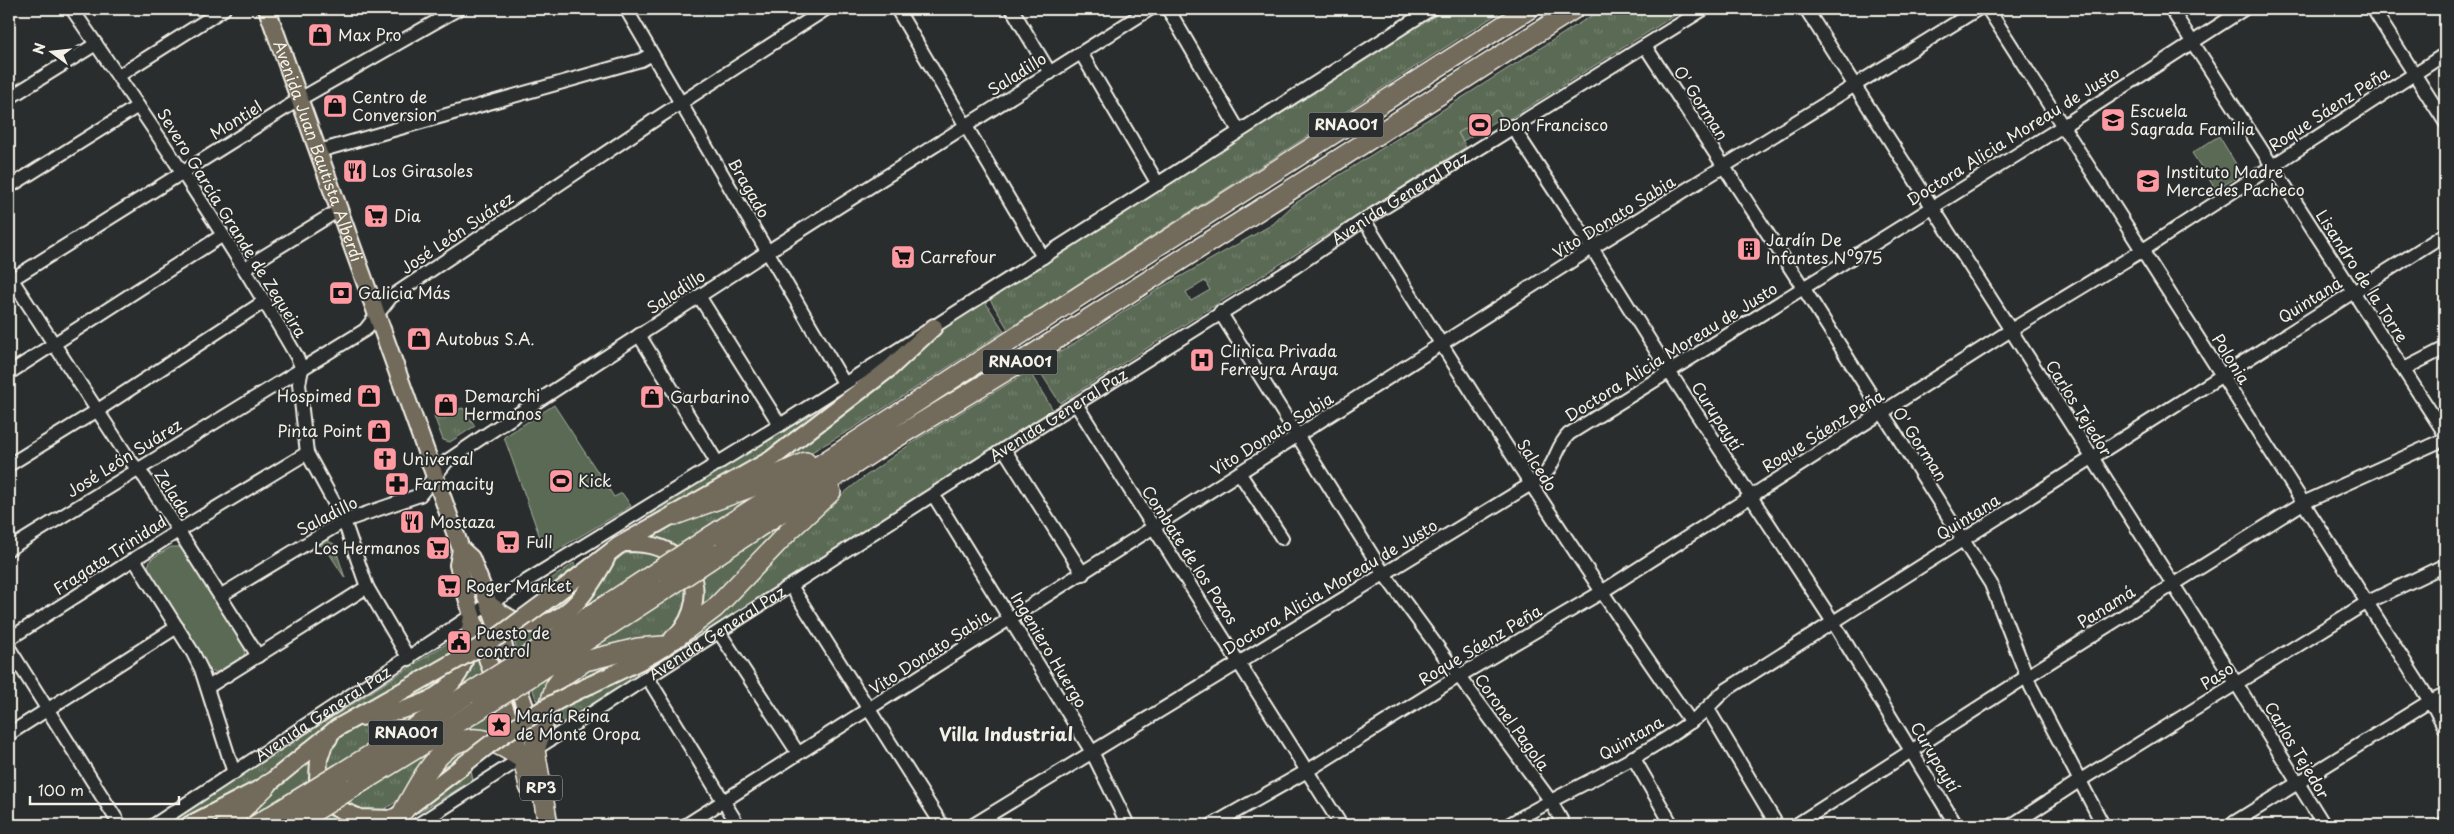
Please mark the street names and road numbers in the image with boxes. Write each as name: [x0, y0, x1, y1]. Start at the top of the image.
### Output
street label: Avenida Juan Bautista Alberdi: [268, 37, 370, 265]
street label: Saladillo: [982, 46, 1051, 101]
street label: O' Gorman: [1669, 60, 1735, 144]
street label: Doctora Alicia Moreau de Justo: [1901, 60, 2124, 211]
street label: Roque Sáenz Peña: [2263, 60, 2394, 156]
street label: Montiel: [205, 94, 266, 145]
street label: Severo García Grande de Zequeira: [152, 103, 314, 342]
road number: RNA001: [1308, 112, 1384, 138]
street label: Avenida General Paz: [1326, 145, 1473, 250]
street label: Bragado: [723, 153, 777, 222]
street label: Vito Donato Sabia: [1547, 169, 1680, 264]
street label: José León Suárez: [395, 185, 518, 279]
street label: Lisandro de la Torre: [2311, 204, 2415, 347]
street label: Saladillo: [641, 263, 710, 319]
street label: Quintana: [2273, 270, 2346, 328]
street label: Doctora Alicia Moreau de Justo: [1559, 276, 1782, 427]
street label: Polonia: [2207, 328, 2257, 389]
road number: RNA001: [982, 350, 1058, 374]
street label: Carlos Tejedor: [2041, 355, 2119, 461]
street label: Avenida General Paz: [984, 362, 1132, 467]
street label: Curupaytí: [1686, 376, 1750, 455]
street label: Roque Sáenz Peña: [1757, 383, 1888, 477]
street label: Vito Donato Sabia: [1205, 386, 1338, 481]
street label: O' Gorman: [1888, 401, 1954, 485]
street label: José León Suárez: [61, 412, 186, 502]
street label: Salcedo: [1512, 434, 1564, 495]
street label: Zelada: [150, 464, 198, 521]
street label: Combate de los Pozos: [1137, 480, 1245, 629]
street label: Quintana: [1931, 487, 2004, 545]
street label: Saladillo: [292, 490, 361, 541]
street label: Fragata Trinidad: [48, 509, 171, 600]
street label: Doctora Alicia Moreau de Justo: [1218, 512, 1441, 660]
street label: Avenida General Paz: [643, 579, 790, 685]
street label: Panamá: [2072, 579, 2139, 633]
street label: Ingeniero Huergo: [1006, 587, 1094, 712]
street label: Roque Sáenz Peña: [1413, 598, 1546, 690]
street label: Vito Donato Sabia: [864, 603, 995, 700]
street label: Paso: [2195, 656, 2238, 695]
street label: Avenida General Paz: [249, 659, 395, 767]
street label: Coronel Pagola: [1469, 668, 1556, 775]
street label: Carlos Tejedor: [2259, 696, 2337, 803]
street label: Quintana: [1594, 709, 1667, 765]
street label: Curupaytí: [1905, 717, 1967, 797]
road number: RNA001: [368, 720, 444, 746]
road number: RP3: [520, 776, 562, 800]

